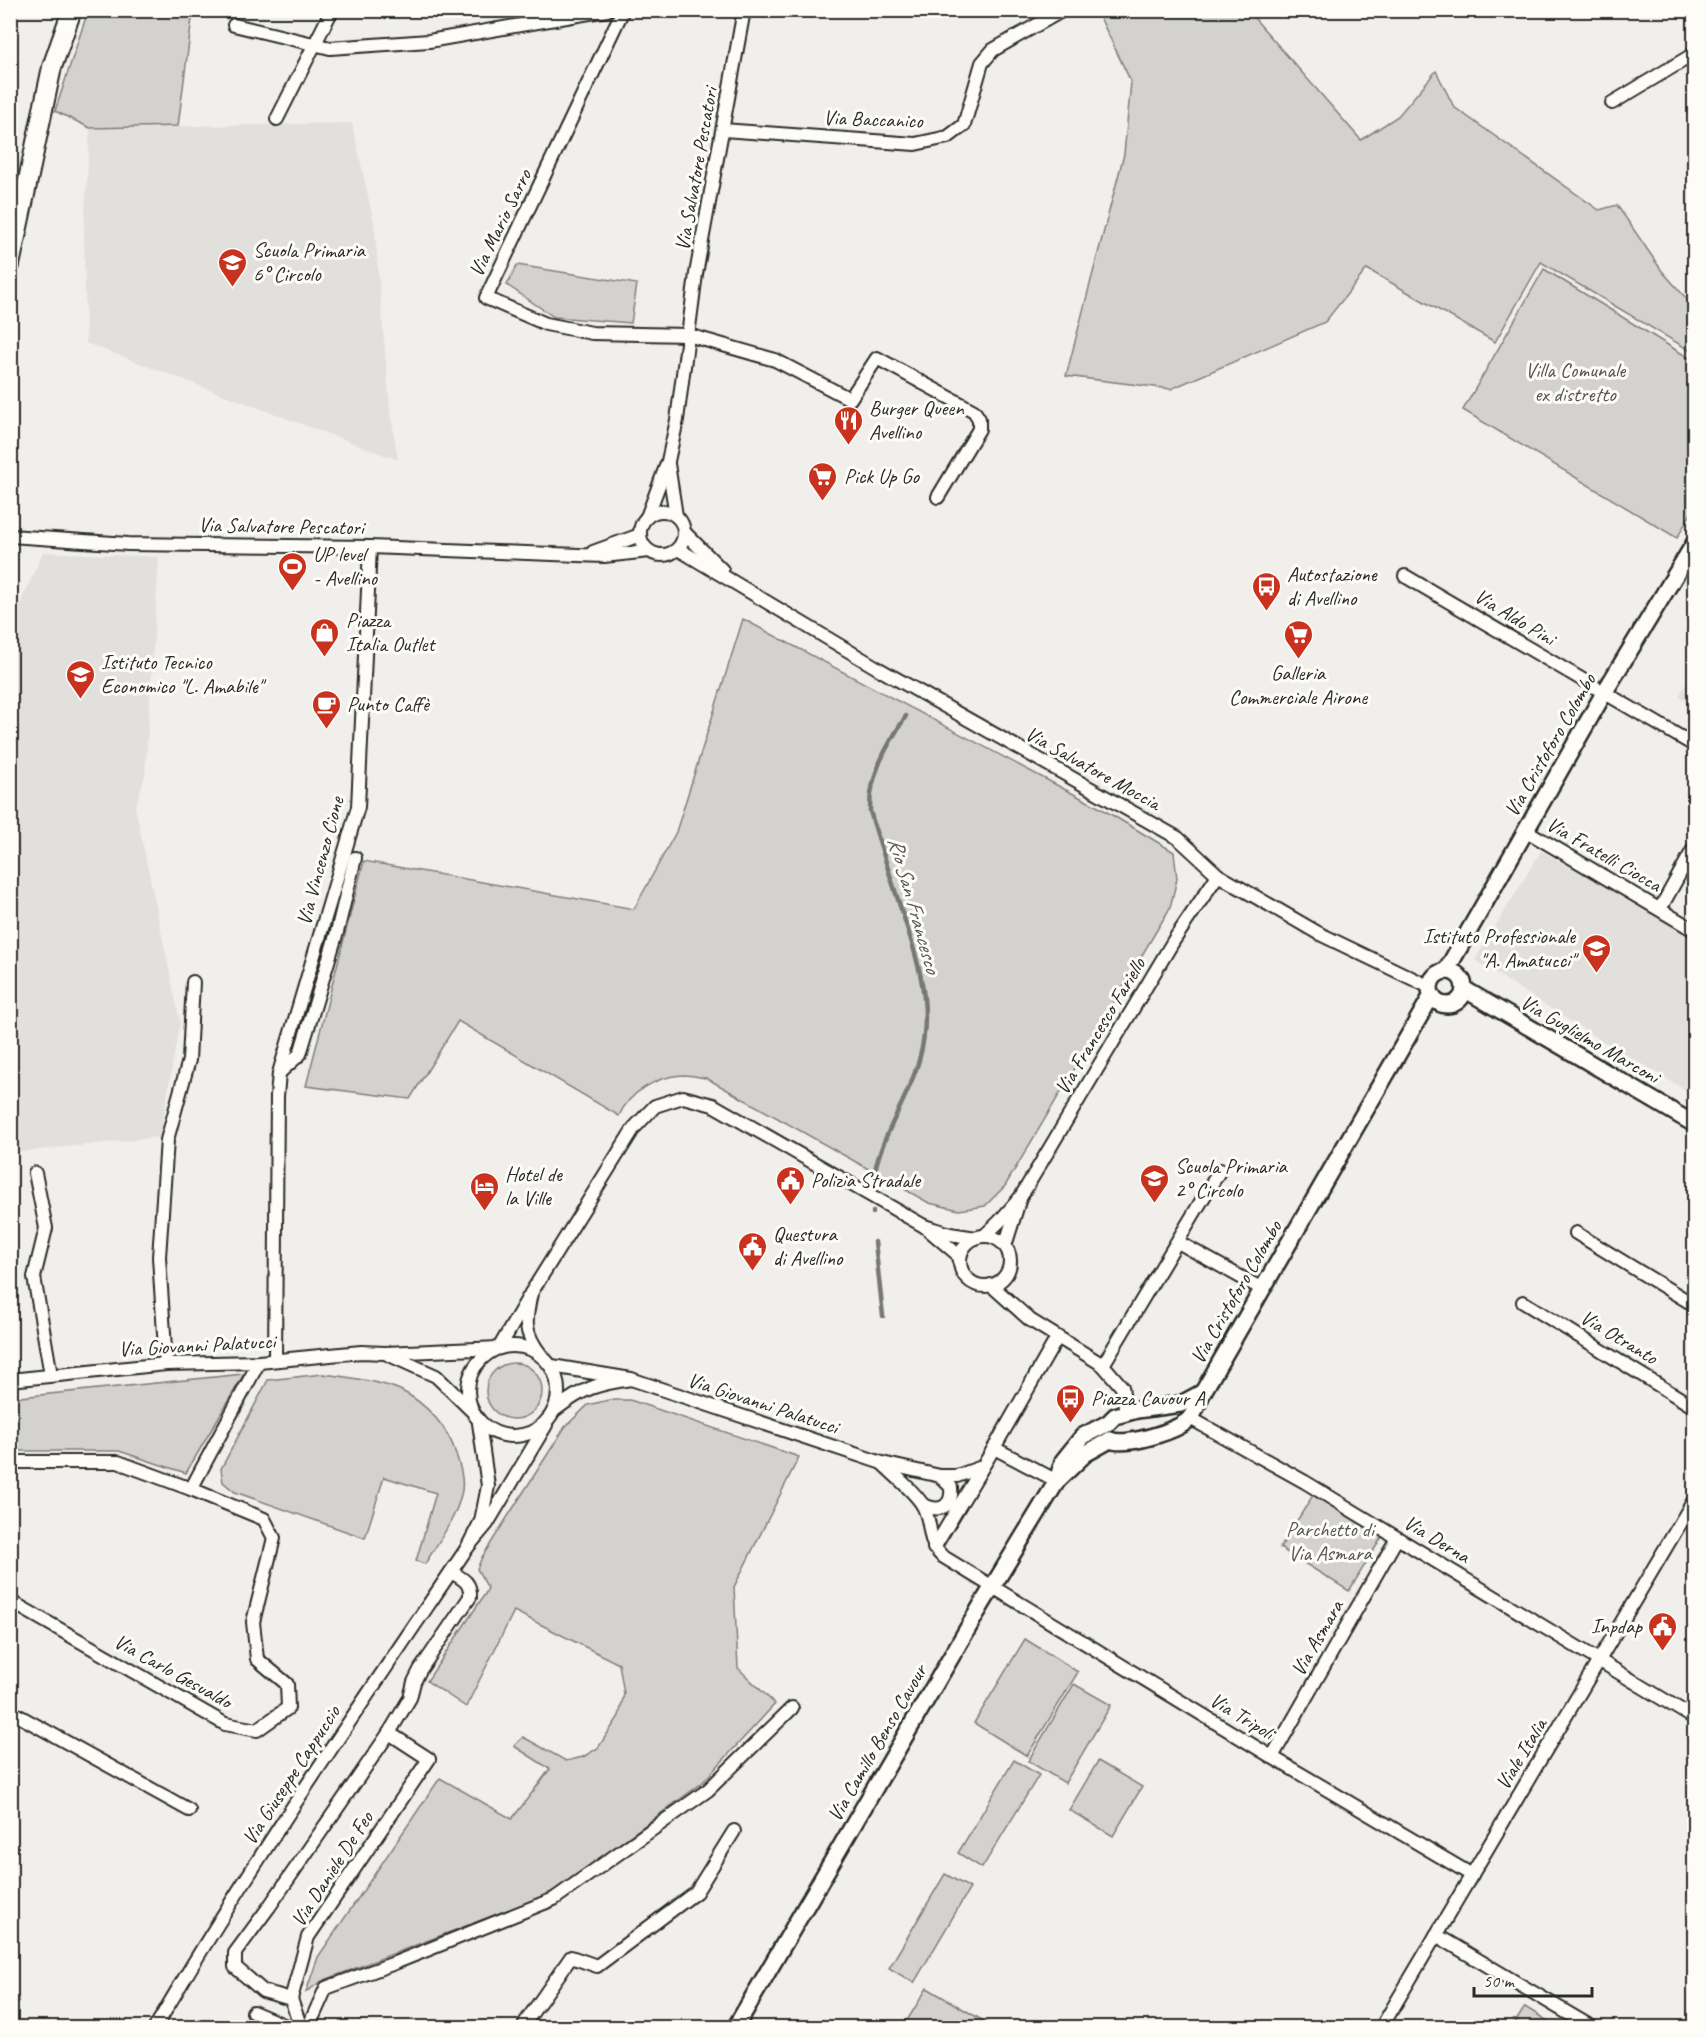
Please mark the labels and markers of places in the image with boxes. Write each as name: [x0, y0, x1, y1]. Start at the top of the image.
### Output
place label: Scuola Primaria 6° Circolo: [253, 237, 367, 287]
school or university icon: Scuola Primaria 6° Circolo: [216, 246, 248, 288]
place label: Burger Queen Avellino: [869, 395, 964, 445]
restaurant icon: Burger Queen Avellino: [832, 404, 864, 446]
supermarket icon: Pick Up Go: [807, 460, 839, 502]
place label: Pick Up Go: [844, 463, 920, 489]
place label: UP level - Avellino: [313, 541, 379, 591]
sports icon: UP level - Avellino: [276, 550, 308, 592]
place label: Autostazione di Avellino: [1287, 561, 1378, 611]
bus stop icon: Autostazione di Avellino: [1250, 570, 1282, 612]
place label: Piazza Italia Outlet: [346, 607, 436, 657]
shop icon: Piazza Italia Outlet: [309, 616, 341, 658]
supermarket icon: Galleria Commerciale Airone: [1282, 618, 1314, 660]
place label: Istituto Tecnico Economico "L. Amabile": [101, 649, 267, 699]
school or university icon: Istituto Tecnico Economico "L. Amabile": [64, 658, 96, 700]
place label: Galleria Commerciale Airone: [1229, 660, 1368, 710]
cafe icon: Punto Caffè: [310, 688, 342, 730]
place label: Punto Caffè: [347, 691, 431, 717]
place label: Istituto Professionale "A. Amatucci": [1423, 923, 1579, 973]
school or university icon: Istituto Professionale "A. Amatucci": [1580, 932, 1612, 974]
place label: Scuola Primaria 2° Circolo: [1175, 1153, 1289, 1203]
place label: Hotel de la Ville: [505, 1161, 563, 1211]
school or university icon: Scuola Primaria 2° Circolo: [1138, 1162, 1170, 1204]
public building icon: Polizia Stradale: [774, 1164, 806, 1206]
place label: Polizia Stradale: [811, 1167, 922, 1193]
hotel icon: Hotel de la Ville: [468, 1170, 500, 1212]
place label: Questura di Avellino: [773, 1221, 844, 1271]
public building icon: Questura di Avellino: [736, 1230, 768, 1272]
bus stop icon: Piazza Cavour A: [1054, 1382, 1086, 1424]
place label: Piazza Cavour A: [1091, 1385, 1206, 1411]
public building icon: Inpdap: [1647, 1610, 1679, 1652]
place label: Inpdap: [1591, 1613, 1643, 1639]

